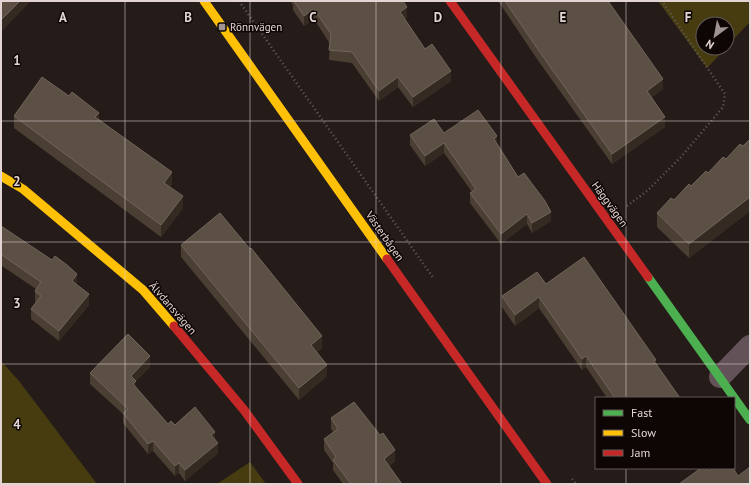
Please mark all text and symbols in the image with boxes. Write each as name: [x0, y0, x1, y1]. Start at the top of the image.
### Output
text: A: [59, 9, 67, 26]
text: B: [184, 9, 192, 26]
text: C: [309, 9, 317, 26]
text: D: [434, 9, 442, 26]
text: E: [560, 9, 567, 26]
text: F: [685, 9, 692, 26]
north arrow: [695, 16, 735, 56]
place label: Rönnvägen: [230, 20, 282, 34]
marker: Rönnvägen: [217, 22, 227, 32]
text: N: [703, 37, 716, 52]
text: 1: [13, 52, 21, 69]
text: 2: [13, 173, 21, 190]
street label: Häggvägen: [589, 178, 631, 230]
street label: Västerbågen: [362, 208, 407, 264]
street label: Älvdansvägen: [146, 279, 200, 337]
text: 3: [13, 295, 21, 312]
legend: [595, 397, 735, 469]
text: Fast: [631, 405, 652, 420]
text: 4: [13, 416, 21, 433]
text: Slow: [631, 425, 656, 440]
text: Jam: [630, 445, 650, 460]

